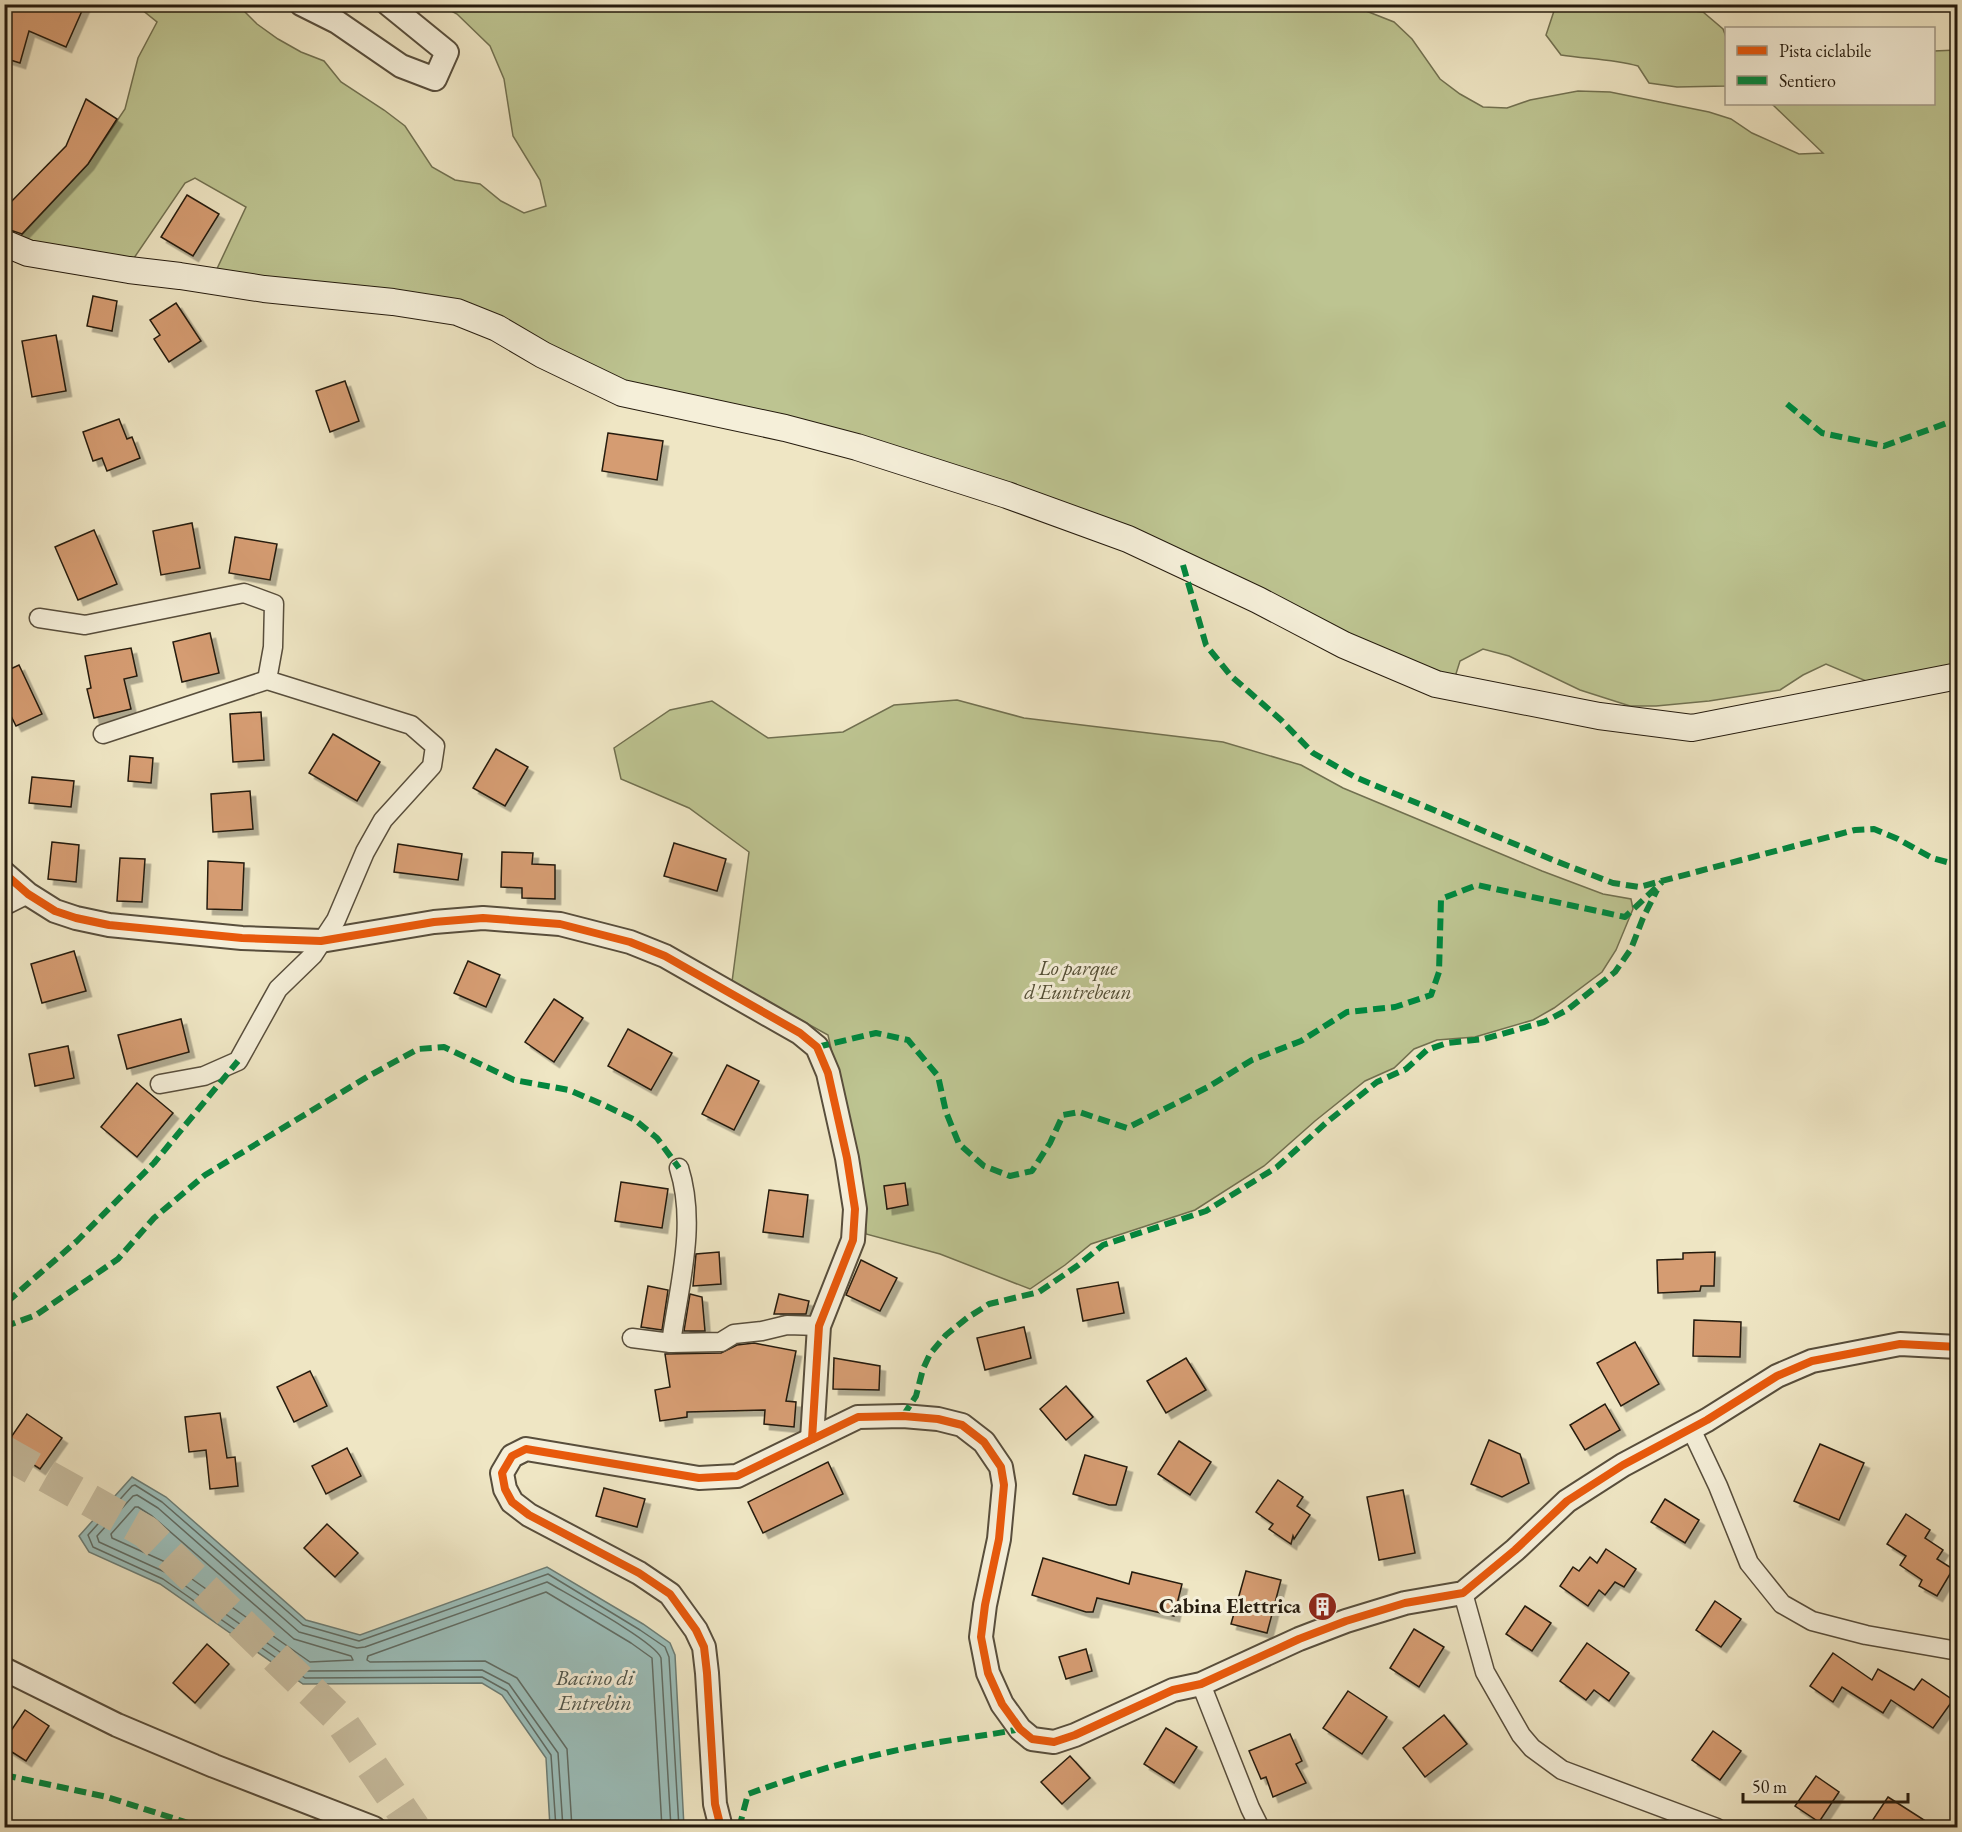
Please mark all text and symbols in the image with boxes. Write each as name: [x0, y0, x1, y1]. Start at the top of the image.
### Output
legend: [1725, 27, 1935, 105]
text: Pista ciclabile: [1779, 39, 1871, 62]
text: Sentiero: [1779, 69, 1836, 92]
park label: Lo parque d'Euntrebeun: [1024, 954, 1132, 1005]
building icon: Cabina Elettrica: [1306, 1590, 1338, 1622]
place label: Cabina Elettrica: [1159, 1592, 1302, 1619]
water label: Bacino di Entrebin: [555, 1663, 636, 1717]
scale bar: [1743, 1766, 1908, 1804]
text: 50 m: [1752, 1775, 1787, 1798]

